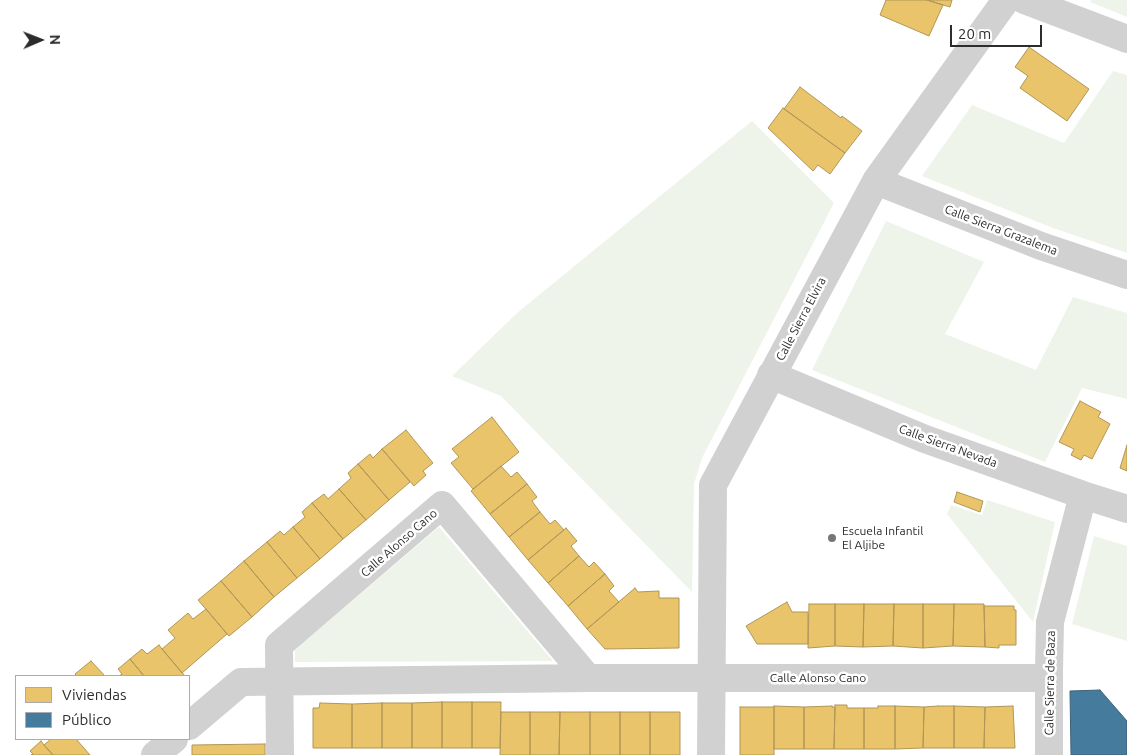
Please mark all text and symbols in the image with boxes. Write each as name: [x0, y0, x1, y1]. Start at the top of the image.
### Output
north arrow: [15, 15, 65, 65]
scale bar: [952, 15, 1044, 47]
text: 20 m: [958, 25, 991, 42]
text: N: [47, 34, 63, 45]
street label: Calle Sierra Grazalema: [943, 202, 1059, 258]
street label: Calle Sierra Elvira: [773, 275, 829, 363]
street label: Calle Sierra Nevada: [897, 422, 999, 470]
street label: Calle Alonso Cano: [358, 506, 440, 580]
place label: Escuela Infantil El Aljibe: [842, 524, 923, 552]
marker: Escuela Infantil El Aljibe: [826, 532, 838, 544]
street label: Calle Sierra de Baza: [1042, 630, 1058, 736]
street label: Calle Alonso Cano: [770, 671, 866, 685]
legend: [15, 675, 190, 740]
text: Viviendas: [62, 686, 126, 703]
text: Público: [62, 711, 112, 728]

